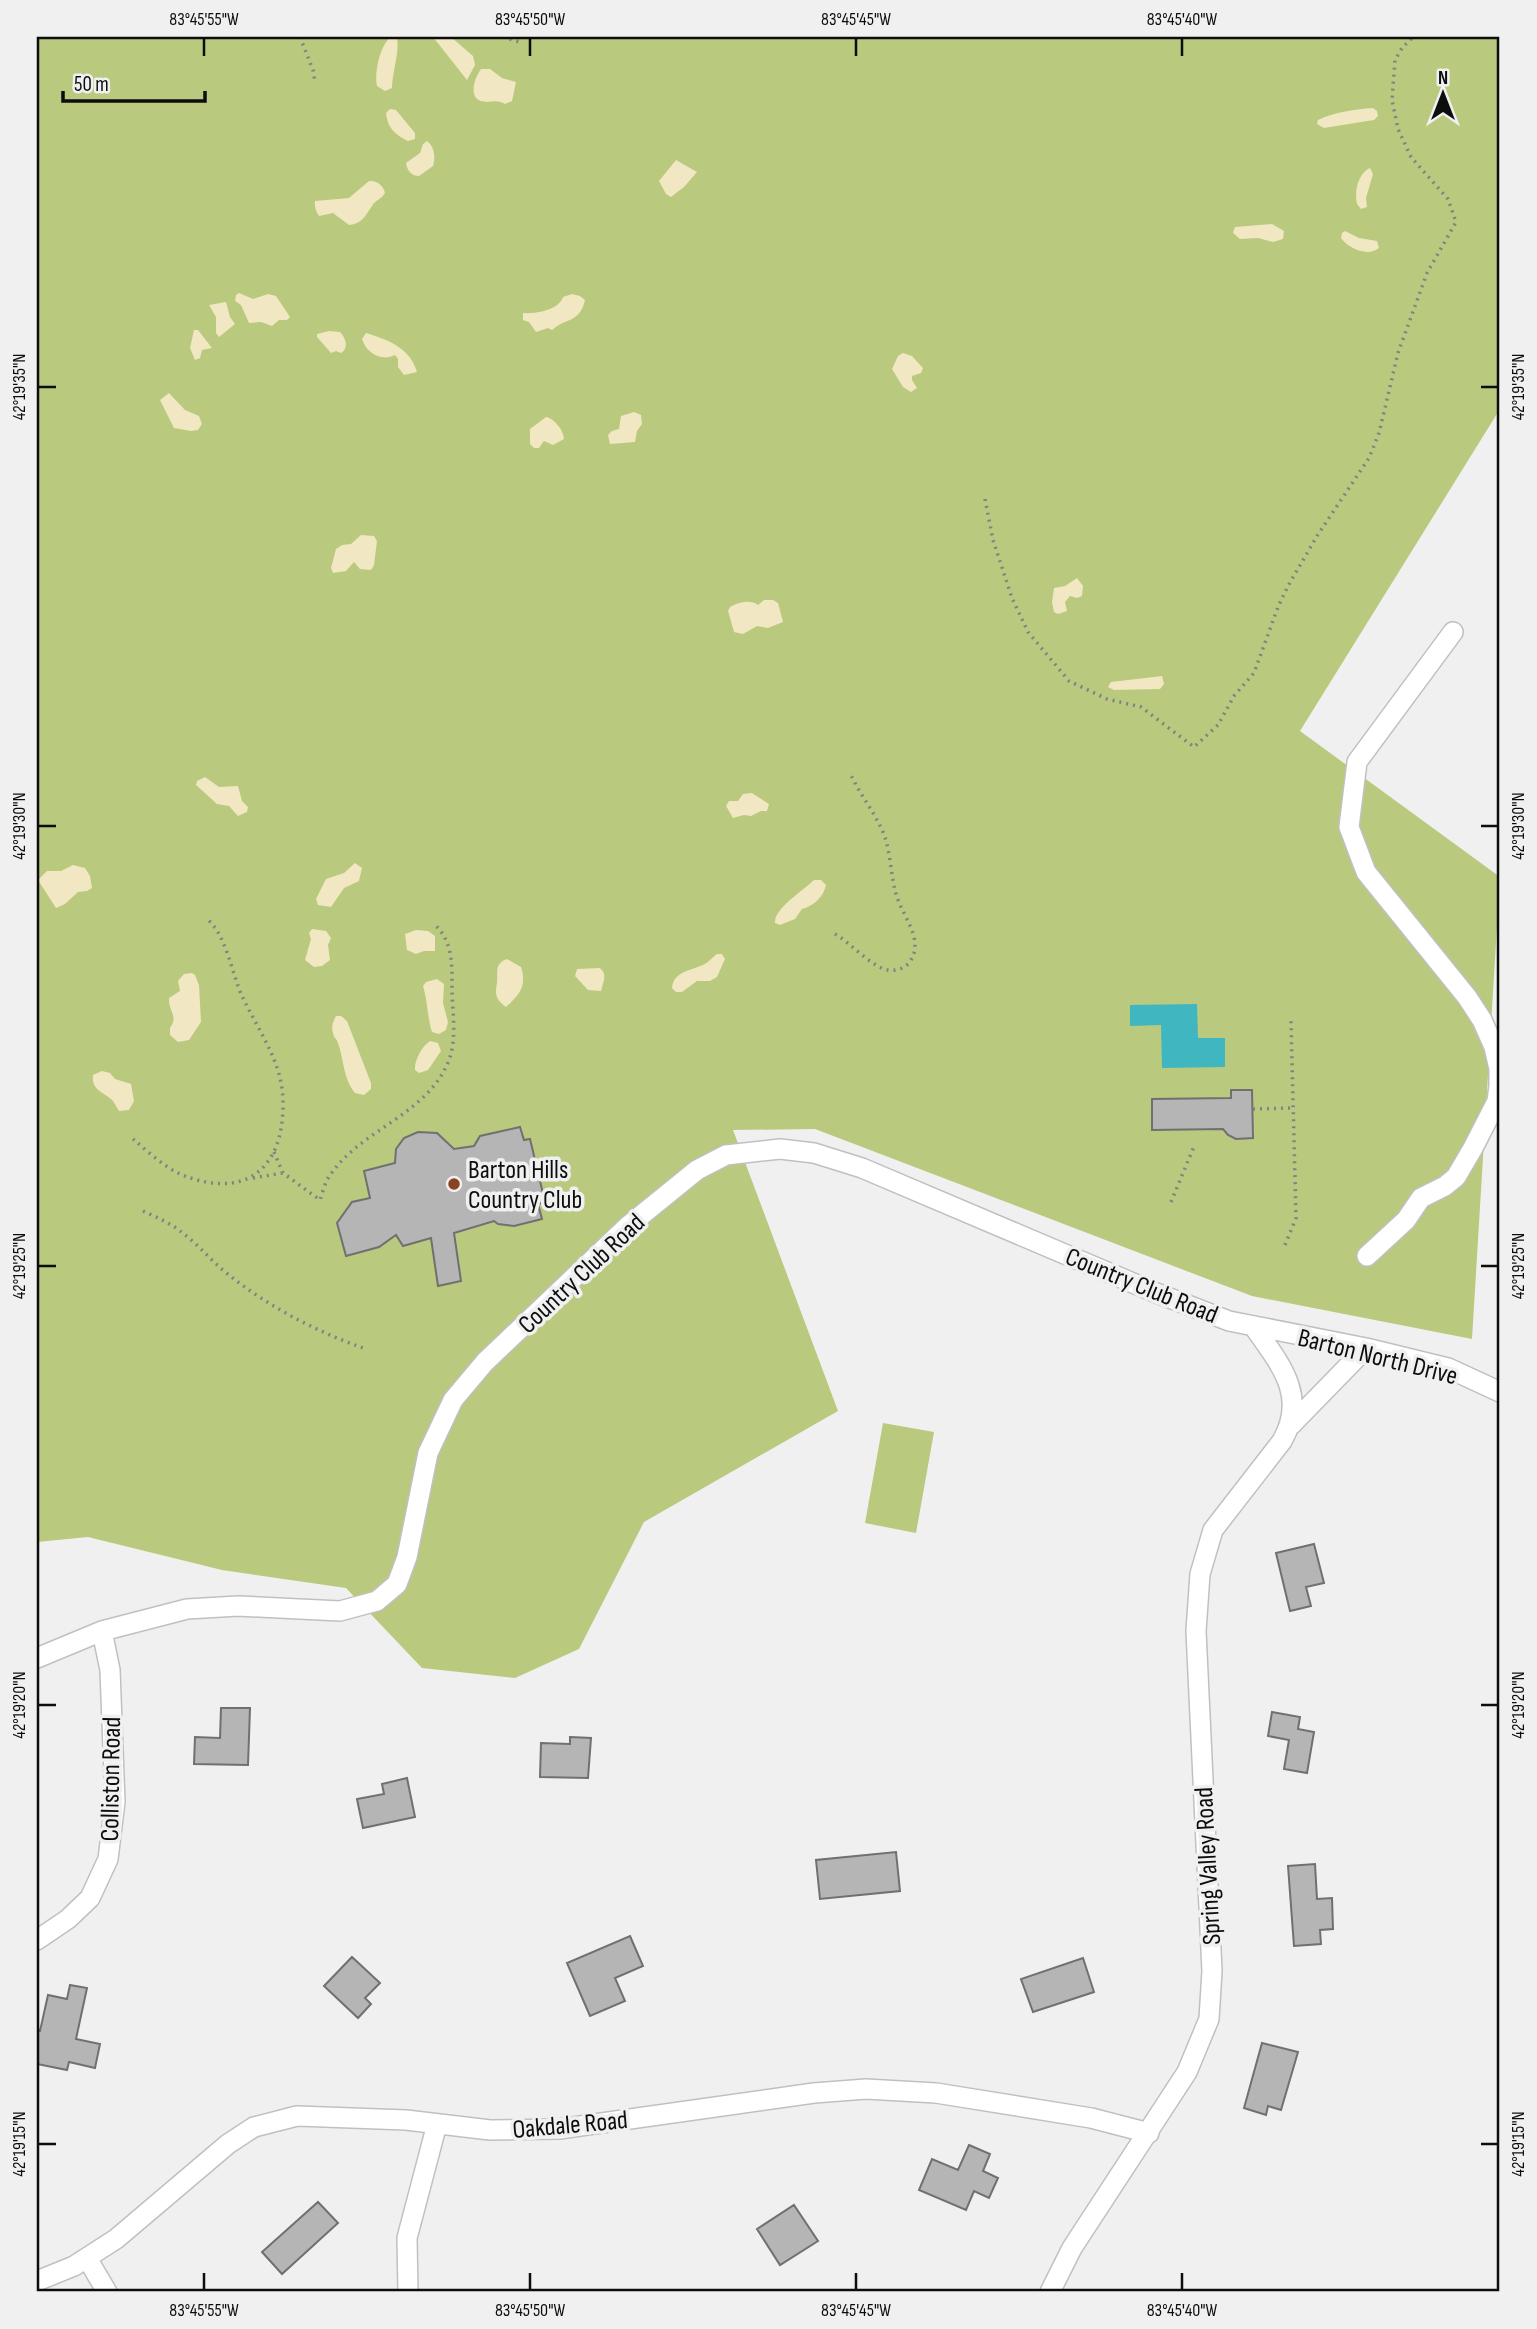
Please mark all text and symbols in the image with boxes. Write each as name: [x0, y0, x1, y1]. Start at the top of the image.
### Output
text: 83°45'55"W: [169, 9, 239, 30]
text: 83°45'50"W: [495, 9, 565, 30]
text: 83°45'45"W: [821, 9, 891, 30]
text: 83°45'40"W: [1147, 9, 1218, 30]
scale bar: [63, 60, 205, 104]
north arrow: [1408, 60, 1478, 130]
text: N: [1438, 67, 1448, 90]
text: 50 m: [74, 72, 109, 97]
text: 42°19'35"N: [9, 354, 30, 420]
text: 42°19'35"N: [1508, 354, 1529, 420]
text: 42°19'30"N: [9, 792, 30, 860]
text: 42°19'30"N: [1508, 792, 1529, 860]
place label: Barton Hills Country Club: [468, 1155, 582, 1216]
marker: Barton Hills Country Club: [446, 1176, 462, 1192]
street label: Country Club Road: [512, 1208, 652, 1341]
text: 42°19'25"N: [9, 1233, 30, 1299]
text: 42°19'25"N: [1508, 1233, 1529, 1299]
street label: Country Club Road: [1061, 1242, 1222, 1331]
street label: Barton North Drive: [1295, 1323, 1461, 1392]
text: 42°19'20"N: [9, 1671, 30, 1739]
text: 42°19'20"N: [1508, 1671, 1529, 1739]
street label: Colliston Road: [95, 1716, 128, 1842]
street label: Spring Valley Road: [1189, 1786, 1228, 1946]
street label: Oakdale Road: [511, 2105, 629, 2146]
text: 42°19'15"N: [9, 2111, 30, 2177]
text: 42°19'15"N: [1508, 2111, 1529, 2177]
text: 83°45'55"W: [169, 2300, 239, 2321]
text: 83°45'50"W: [495, 2300, 565, 2321]
text: 83°45'45"W: [821, 2300, 891, 2321]
text: 83°45'40"W: [1147, 2300, 1218, 2321]

